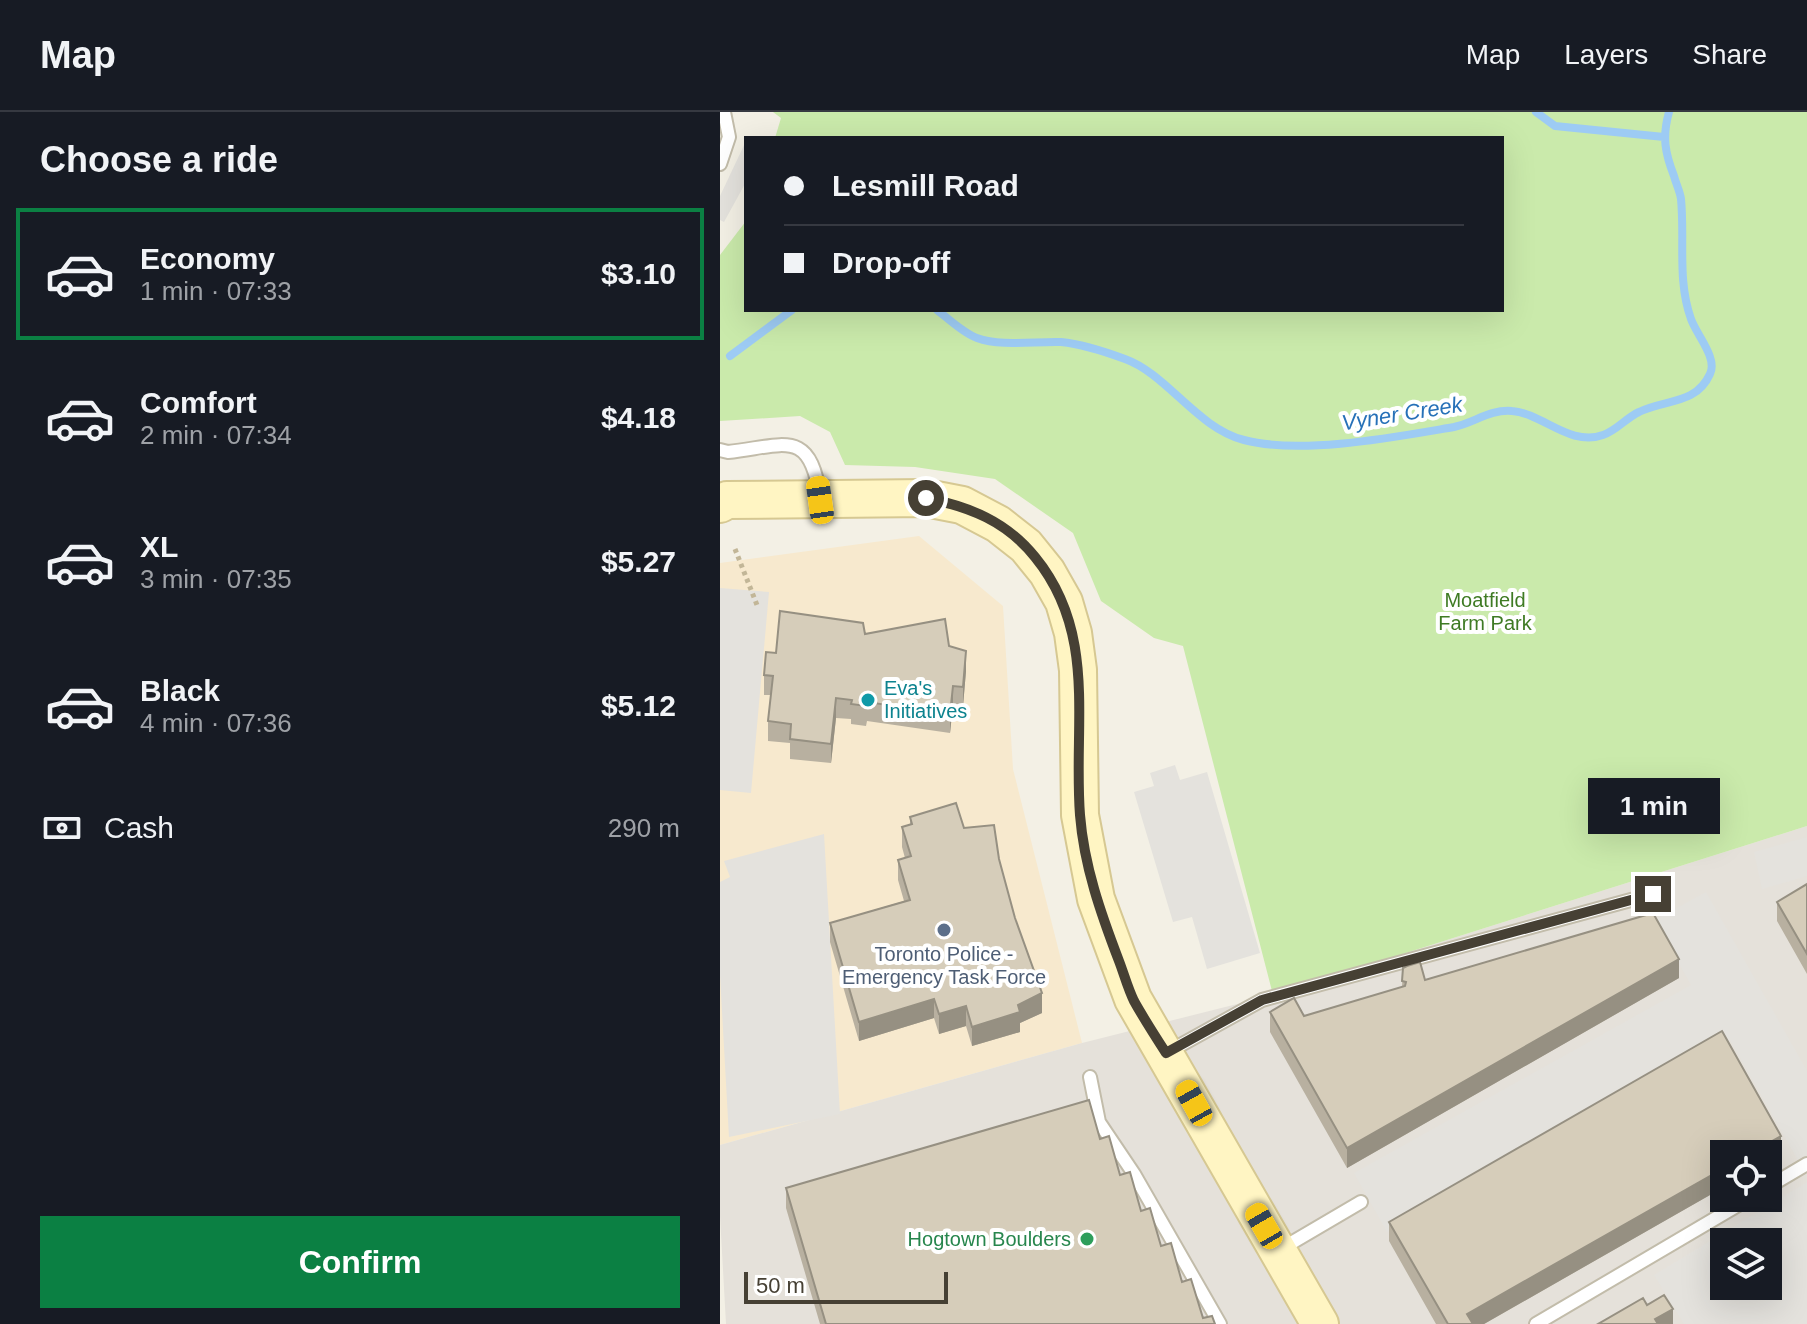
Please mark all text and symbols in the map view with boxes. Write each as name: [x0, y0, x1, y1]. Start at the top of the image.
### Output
text: Map: [40, 34, 116, 76]
text: Map: [1466, 39, 1520, 70]
text: Layers: [1564, 39, 1648, 70]
text: Share: [1692, 39, 1767, 70]
text: Choose a ride: [40, 139, 278, 180]
text: Lesmill Road: [832, 169, 1019, 202]
icon: car: [44, 238, 116, 310]
text: Economy: [140, 242, 275, 275]
text: Drop-off: [832, 246, 950, 279]
text: $3.10: [601, 257, 676, 290]
text: 1 min · 07:33: [140, 276, 292, 306]
icon: car: [44, 382, 116, 454]
text: Comfort: [140, 386, 257, 419]
water label: Vyner Creek: [1340, 391, 1465, 435]
text: $4.18: [601, 401, 676, 434]
text: 2 min · 07:34: [140, 420, 292, 450]
car: [805, 475, 835, 525]
route start: [908, 480, 944, 516]
icon: car: [44, 526, 116, 598]
text: XL: [140, 530, 178, 563]
text: $5.27: [601, 545, 676, 578]
text: 3 min · 07:35: [140, 564, 292, 594]
park label: Moatfield Farm Park: [1438, 589, 1533, 634]
icon: car: [44, 670, 116, 742]
text: Black: [140, 674, 220, 707]
place label: Eva's Initiatives: [884, 677, 967, 722]
text: $5.12: [601, 689, 676, 722]
marker: Eva's Initiatives: [859, 691, 877, 709]
text: 4 min · 07:36: [140, 708, 292, 738]
callout: 1 min: [1587, 778, 1719, 834]
text: 1 min: [1620, 791, 1688, 821]
icon: cash: [40, 806, 84, 850]
text: Cash: [104, 811, 174, 844]
text: 290 m: [608, 813, 680, 843]
route end: [1635, 876, 1671, 912]
marker: Toronto Police - Emergency Task Force: [935, 921, 953, 939]
place label: Toronto Police - Emergency Task Force: [842, 943, 1046, 988]
car: [1172, 1076, 1216, 1130]
map controls: [1710, 1140, 1782, 1300]
button: locate: [1710, 1140, 1782, 1212]
car: [1242, 1199, 1286, 1253]
button: Confirm: [40, 1216, 680, 1308]
place label: Hogtown Boulders: [908, 1228, 1071, 1250]
button: layers: [1710, 1228, 1782, 1300]
marker: Hogtown Boulders: [1078, 1230, 1096, 1248]
scale bar: [744, 1268, 948, 1304]
text: 50 m: [756, 1273, 805, 1298]

